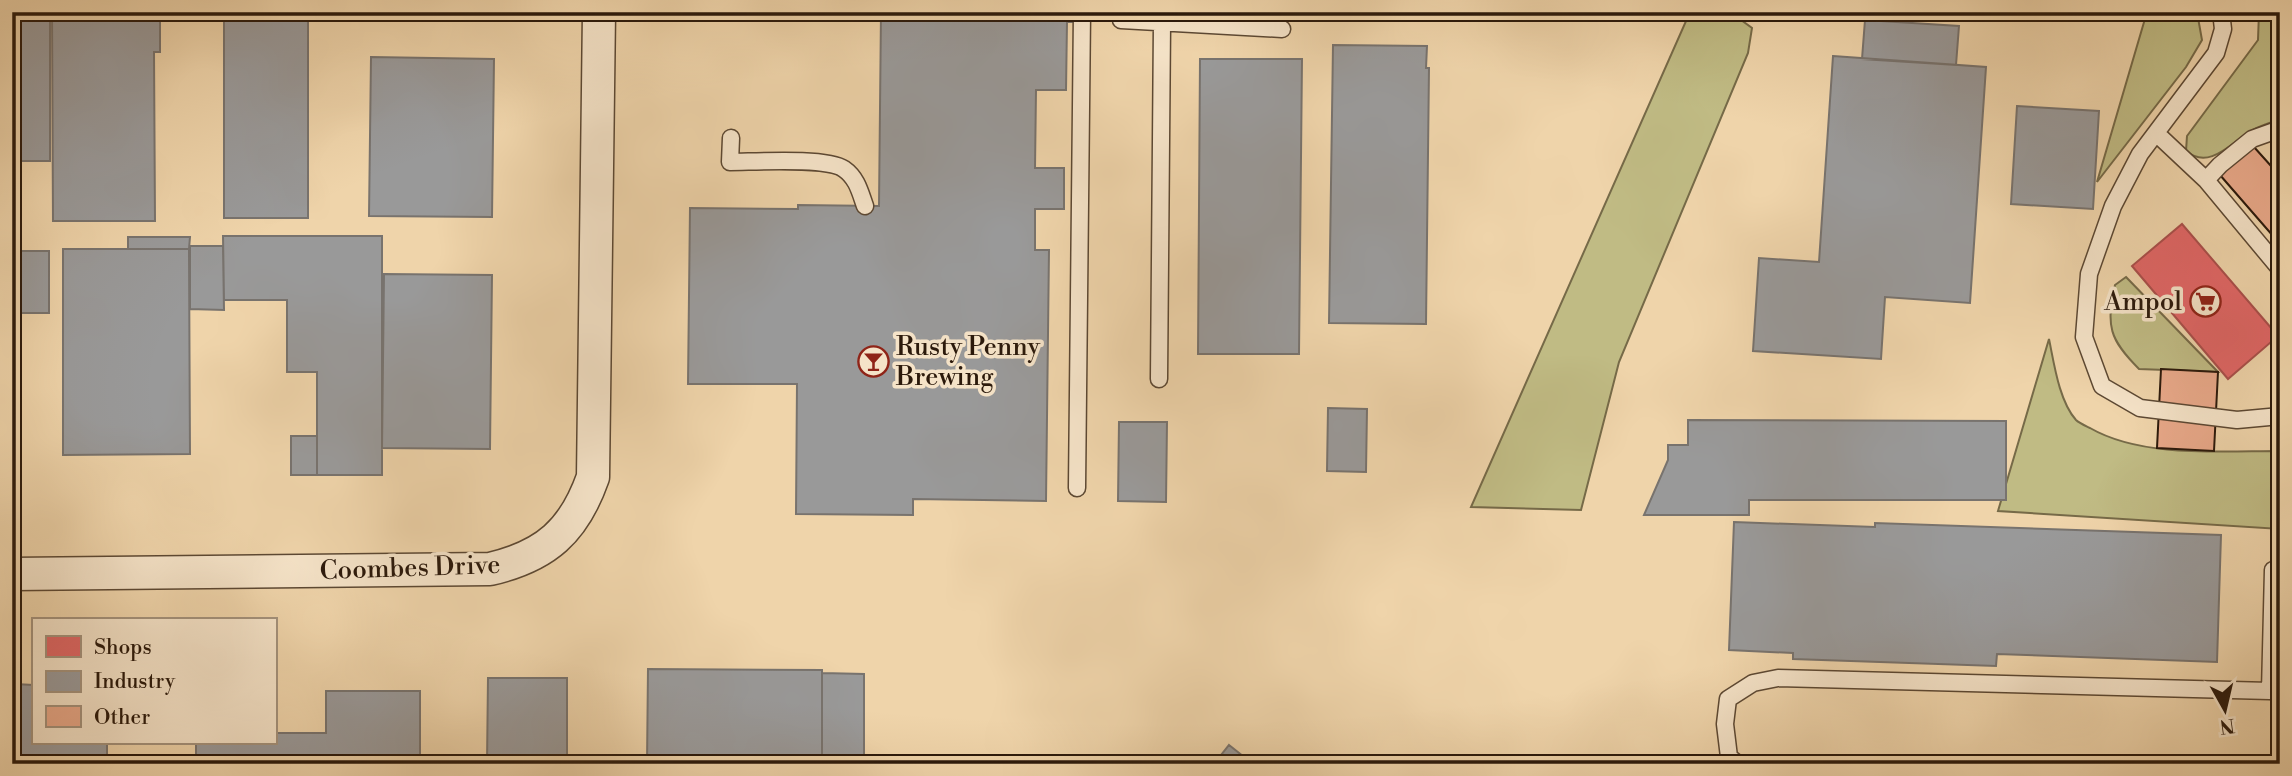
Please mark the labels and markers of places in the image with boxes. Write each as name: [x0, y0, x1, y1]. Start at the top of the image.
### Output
supermarket icon: Ampol: [2188, 284, 2222, 318]
place label: Ampol: [2103, 286, 2182, 318]
place label: Rusty Penny Brewing: [895, 331, 1041, 393]
bar icon: Rusty Penny Brewing: [856, 344, 890, 378]

